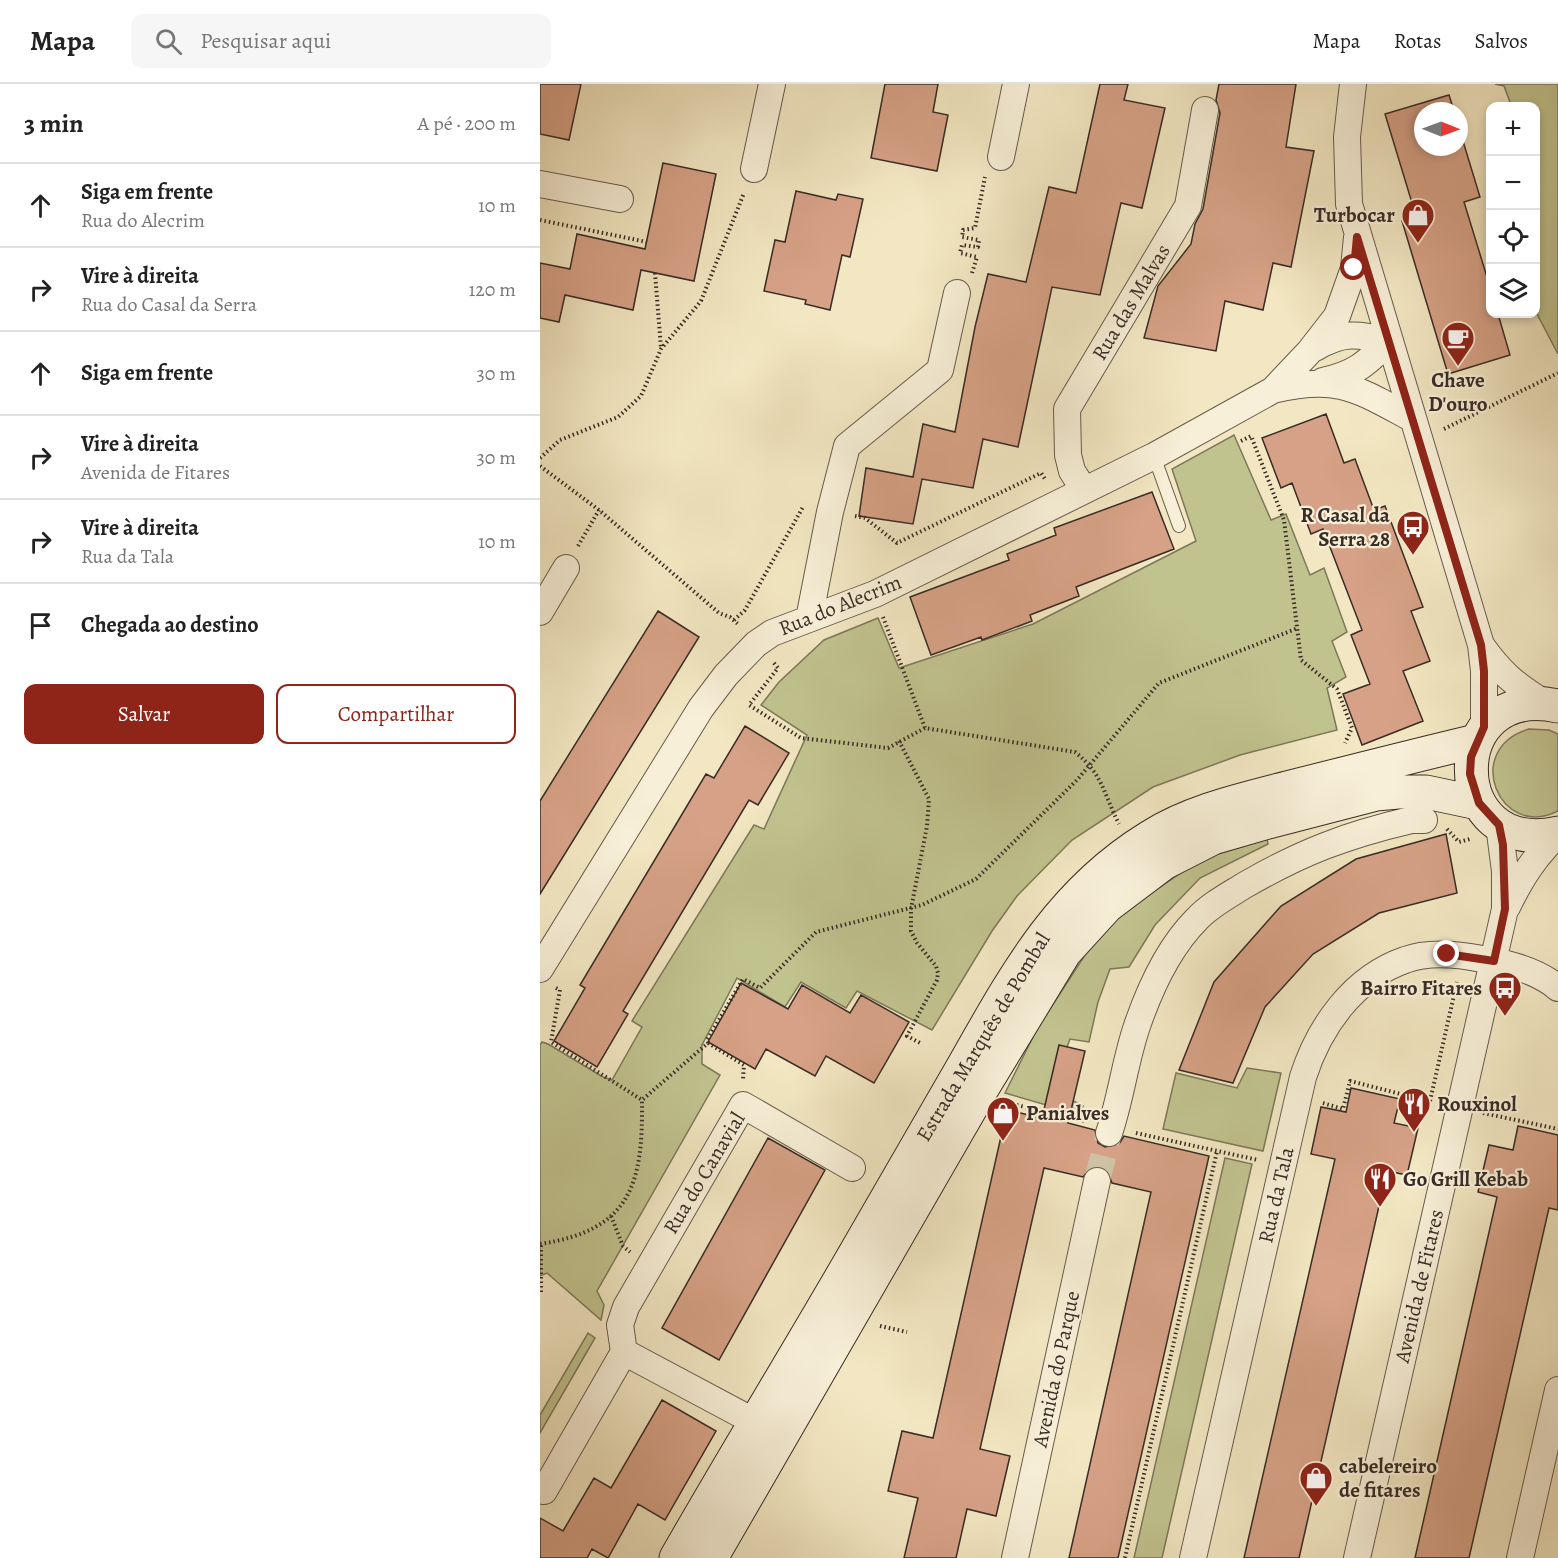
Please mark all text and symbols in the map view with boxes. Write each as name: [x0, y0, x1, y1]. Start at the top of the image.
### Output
search box: [131, 14, 551, 68]
text: Mapa: [30, 22, 95, 60]
icon: search: [152, 25, 185, 58]
text: Pesquisar aqui: [200, 26, 331, 56]
text: Mapa: [1312, 27, 1361, 55]
text: Rotas: [1394, 27, 1441, 55]
text: Salvos: [1474, 27, 1528, 55]
north arrow: [1414, 102, 1468, 156]
map controls: [1486, 102, 1540, 318]
button: +: [1486, 102, 1540, 156]
text: 3 min: [24, 106, 84, 141]
text: A pé · 200 m: [418, 110, 516, 137]
button: −: [1486, 156, 1540, 210]
text: Siga em frente: [81, 177, 213, 207]
icon: ahead: [24, 189, 57, 222]
text: 10 m: [478, 192, 516, 219]
shop icon: Turbocar: [1400, 197, 1436, 244]
place label: Turbocar: [1314, 201, 1395, 229]
text: Rua do Alecrim: [81, 207, 205, 234]
button: locate: [1486, 210, 1540, 264]
street label: Rua das Malvas: [1085, 239, 1177, 365]
route start: [1340, 254, 1366, 280]
text: Vire à direita: [81, 261, 199, 291]
button: layers: [1486, 264, 1540, 318]
icon: right: [24, 273, 57, 306]
text: 120 m: [468, 276, 516, 303]
text: Rua do Casal da Serra: [81, 291, 257, 318]
cafe icon: Chave D'ouro: [1440, 320, 1476, 367]
icon: ahead: [24, 357, 57, 390]
text: Siga em frente: [81, 358, 213, 388]
text: 30 m: [476, 360, 516, 387]
place label: Chave D'ouro: [1428, 366, 1488, 418]
text: Vire à direita: [81, 429, 199, 459]
icon: right: [24, 441, 57, 474]
text: 30 m: [476, 444, 516, 471]
text: Avenida de Fitares: [81, 459, 230, 486]
place label: R Casal da Serra 28: [1300, 501, 1391, 553]
bus stop icon: R Casal da Serra 28: [1395, 509, 1431, 556]
text: Vire à direita: [81, 513, 199, 543]
icon: right: [24, 525, 57, 558]
text: 10 m: [478, 528, 516, 555]
text: Rua da Tala: [81, 543, 174, 570]
street label: Rua do Alecrim: [774, 568, 906, 642]
icon: arrive: [24, 609, 57, 642]
text: Chegada ao destino: [81, 610, 259, 640]
button: Salvar: [24, 684, 264, 744]
button: Compartilhar: [276, 684, 516, 744]
street label: Estrada Marquês de Pombal: [909, 927, 1057, 1147]
route end: [1433, 940, 1459, 966]
bus stop icon: Bairro Fitares: [1487, 970, 1523, 1017]
place label: Bairro Fitares: [1360, 974, 1482, 1002]
restaurant icon: Rouxinol: [1396, 1086, 1432, 1133]
place label: Rouxinol: [1437, 1090, 1517, 1118]
shop icon: Panialves: [985, 1095, 1021, 1142]
place label: Panialves: [1026, 1099, 1109, 1127]
street label: Rua do Canavial: [657, 1107, 751, 1239]
street label: Rua da Tala: [1251, 1144, 1301, 1246]
restaurant icon: Go Grill Kebab: [1362, 1161, 1398, 1208]
place label: Go Grill Kebab: [1403, 1165, 1528, 1193]
street label: Avenida de Fitares: [1388, 1207, 1450, 1366]
street label: Avenida do Parque: [1026, 1288, 1086, 1451]
place label: cabelereiro de fitares: [1339, 1452, 1437, 1504]
shop icon: cabelereiro de fitares: [1298, 1460, 1334, 1507]

